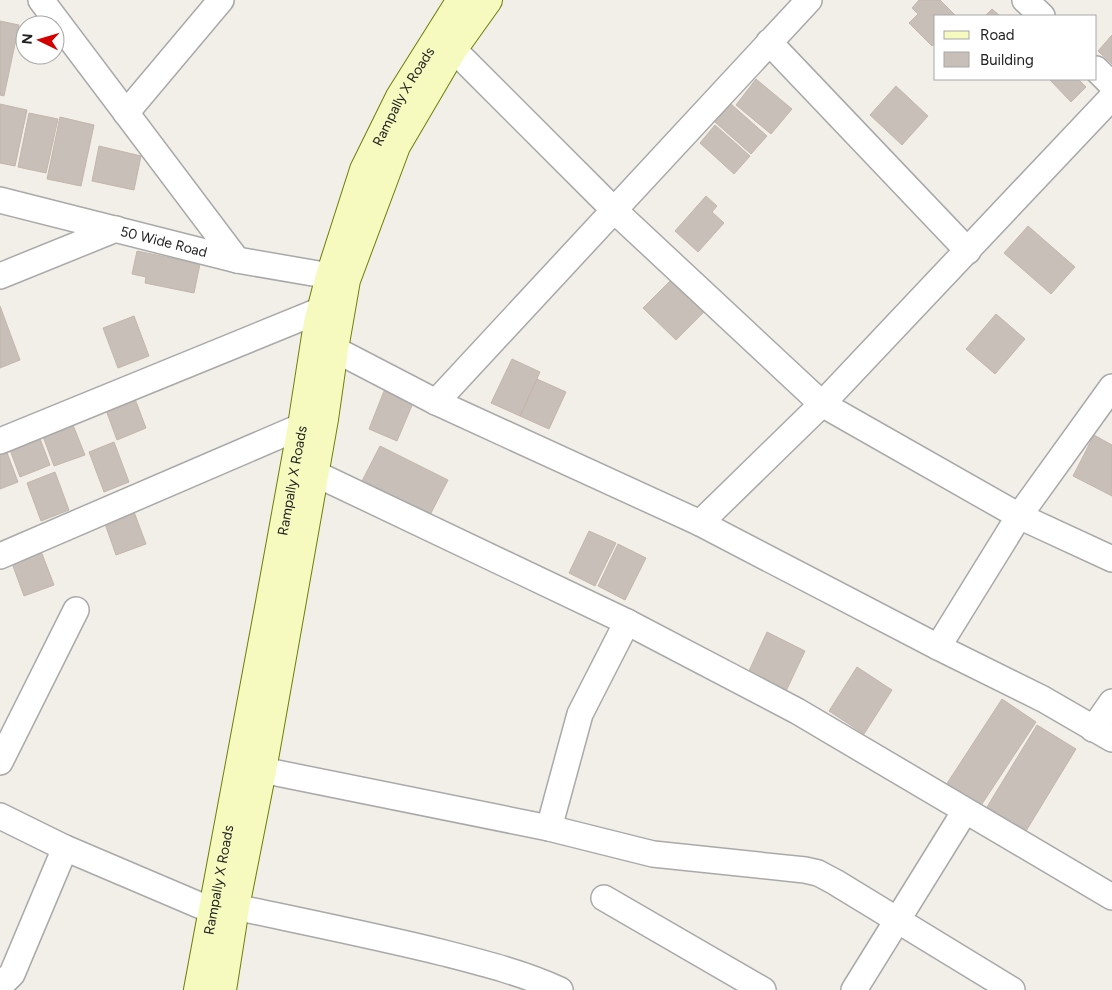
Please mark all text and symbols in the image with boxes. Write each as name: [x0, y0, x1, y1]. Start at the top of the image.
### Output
north arrow: [15, 15, 65, 65]
legend: [934, 15, 1097, 80]
text: Road: [980, 26, 1015, 44]
text: N: [19, 33, 36, 45]
street label: Rampally X Roads: [369, 44, 438, 149]
text: Building: [980, 51, 1034, 69]
street label: 50 Wide Road: [119, 222, 209, 261]
street label: Rampally X Roads: [274, 424, 310, 537]
street label: Rampally X Roads: [200, 824, 237, 936]

